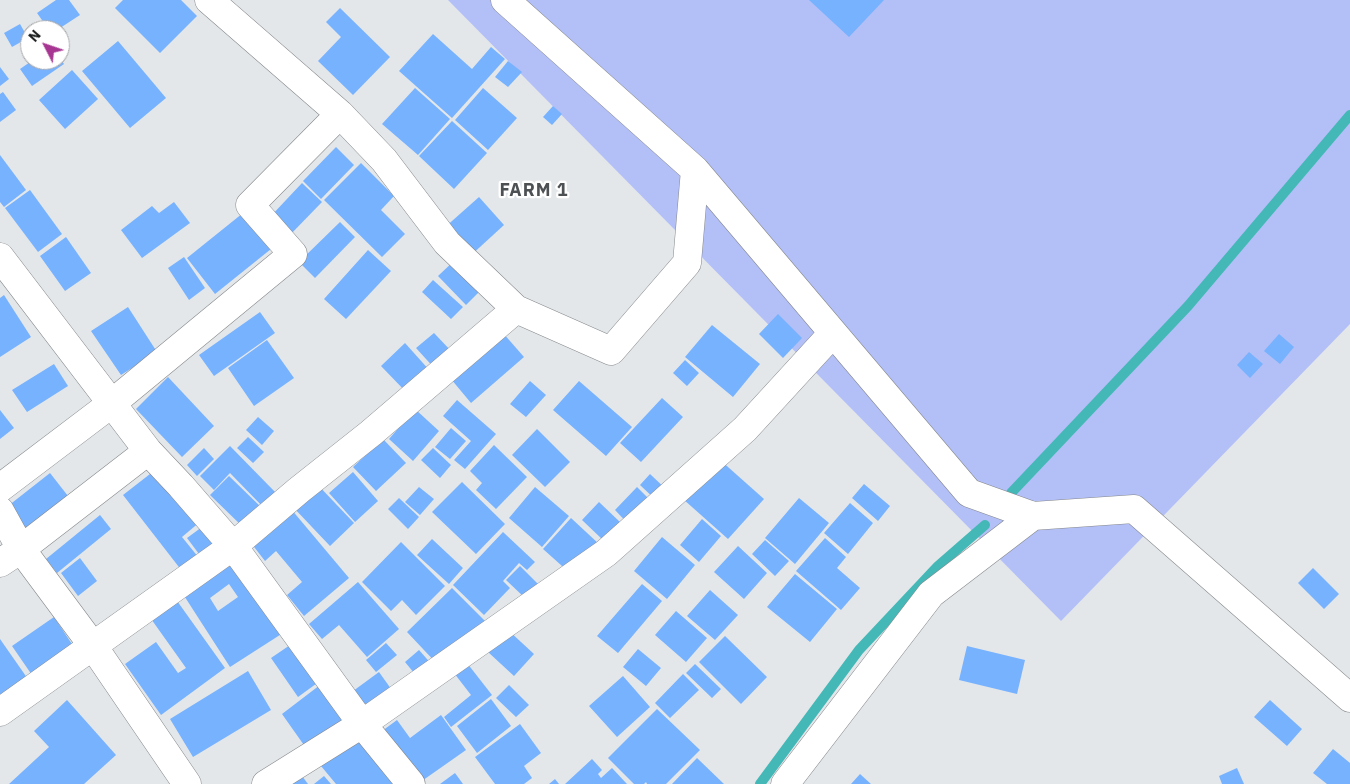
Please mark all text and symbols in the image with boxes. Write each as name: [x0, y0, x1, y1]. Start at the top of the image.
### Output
north arrow: [20, 20, 70, 70]
text: N: [24, 26, 45, 46]
district label: FARM 1: [499, 180, 569, 202]

